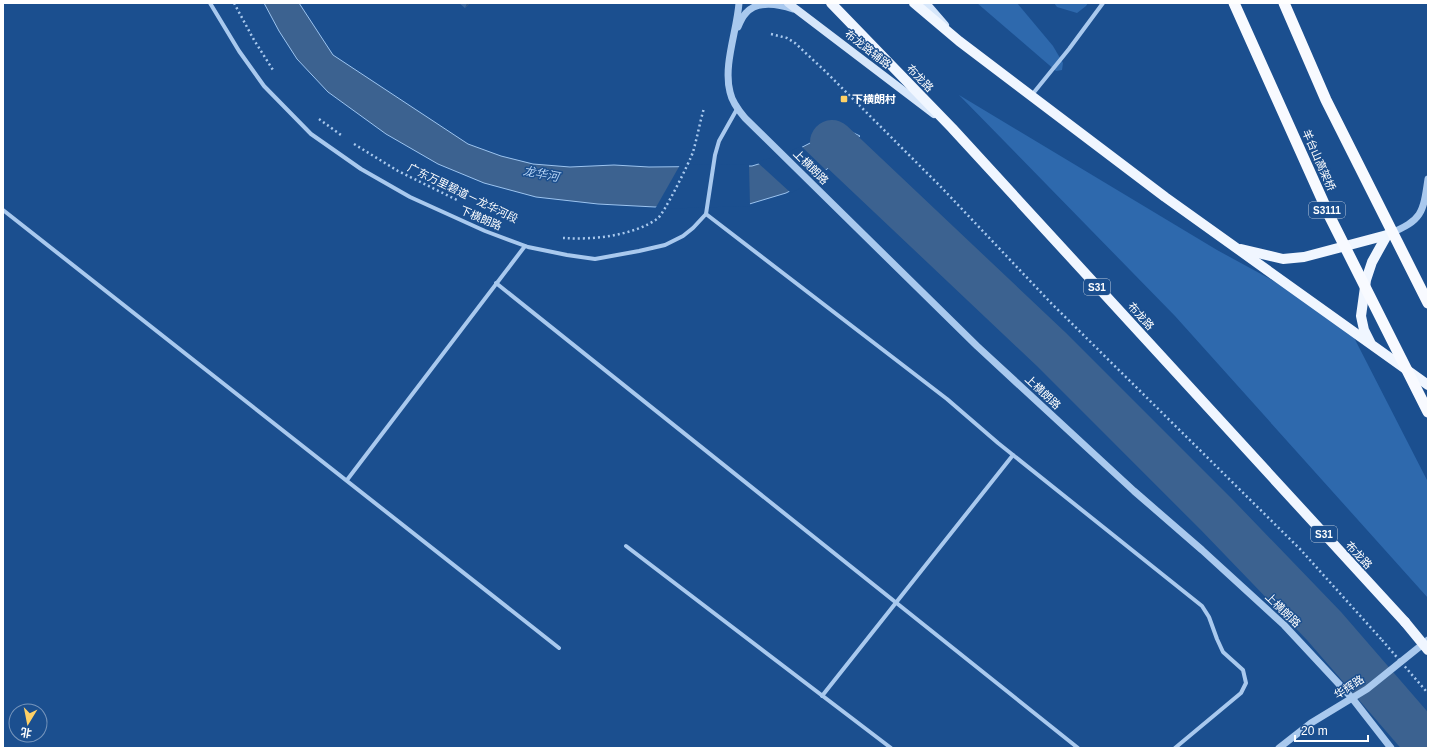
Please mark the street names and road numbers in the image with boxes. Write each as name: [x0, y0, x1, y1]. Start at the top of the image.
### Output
street label: 布龙路辅路: [843, 27, 893, 71]
street label: 布龙路: [904, 62, 936, 94]
street label: 羊台山高架桥: [1300, 127, 1338, 193]
street label: 上横朗路: [791, 147, 831, 187]
street label: 广东万里碧道－龙华河段: [406, 161, 520, 225]
road number: S3111: [1309, 202, 1345, 218]
street label: 下横朗路: [458, 204, 504, 232]
road number: S31: [1084, 279, 1110, 295]
street label: 布龙路: [1126, 300, 1156, 332]
street label: 上横朗路: [1023, 373, 1063, 411]
road number: S31: [1311, 526, 1337, 542]
street label: 布龙路: [1343, 539, 1375, 571]
street label: 上横朗路: [1263, 590, 1303, 630]
street label: 华辉路: [1332, 673, 1366, 701]

